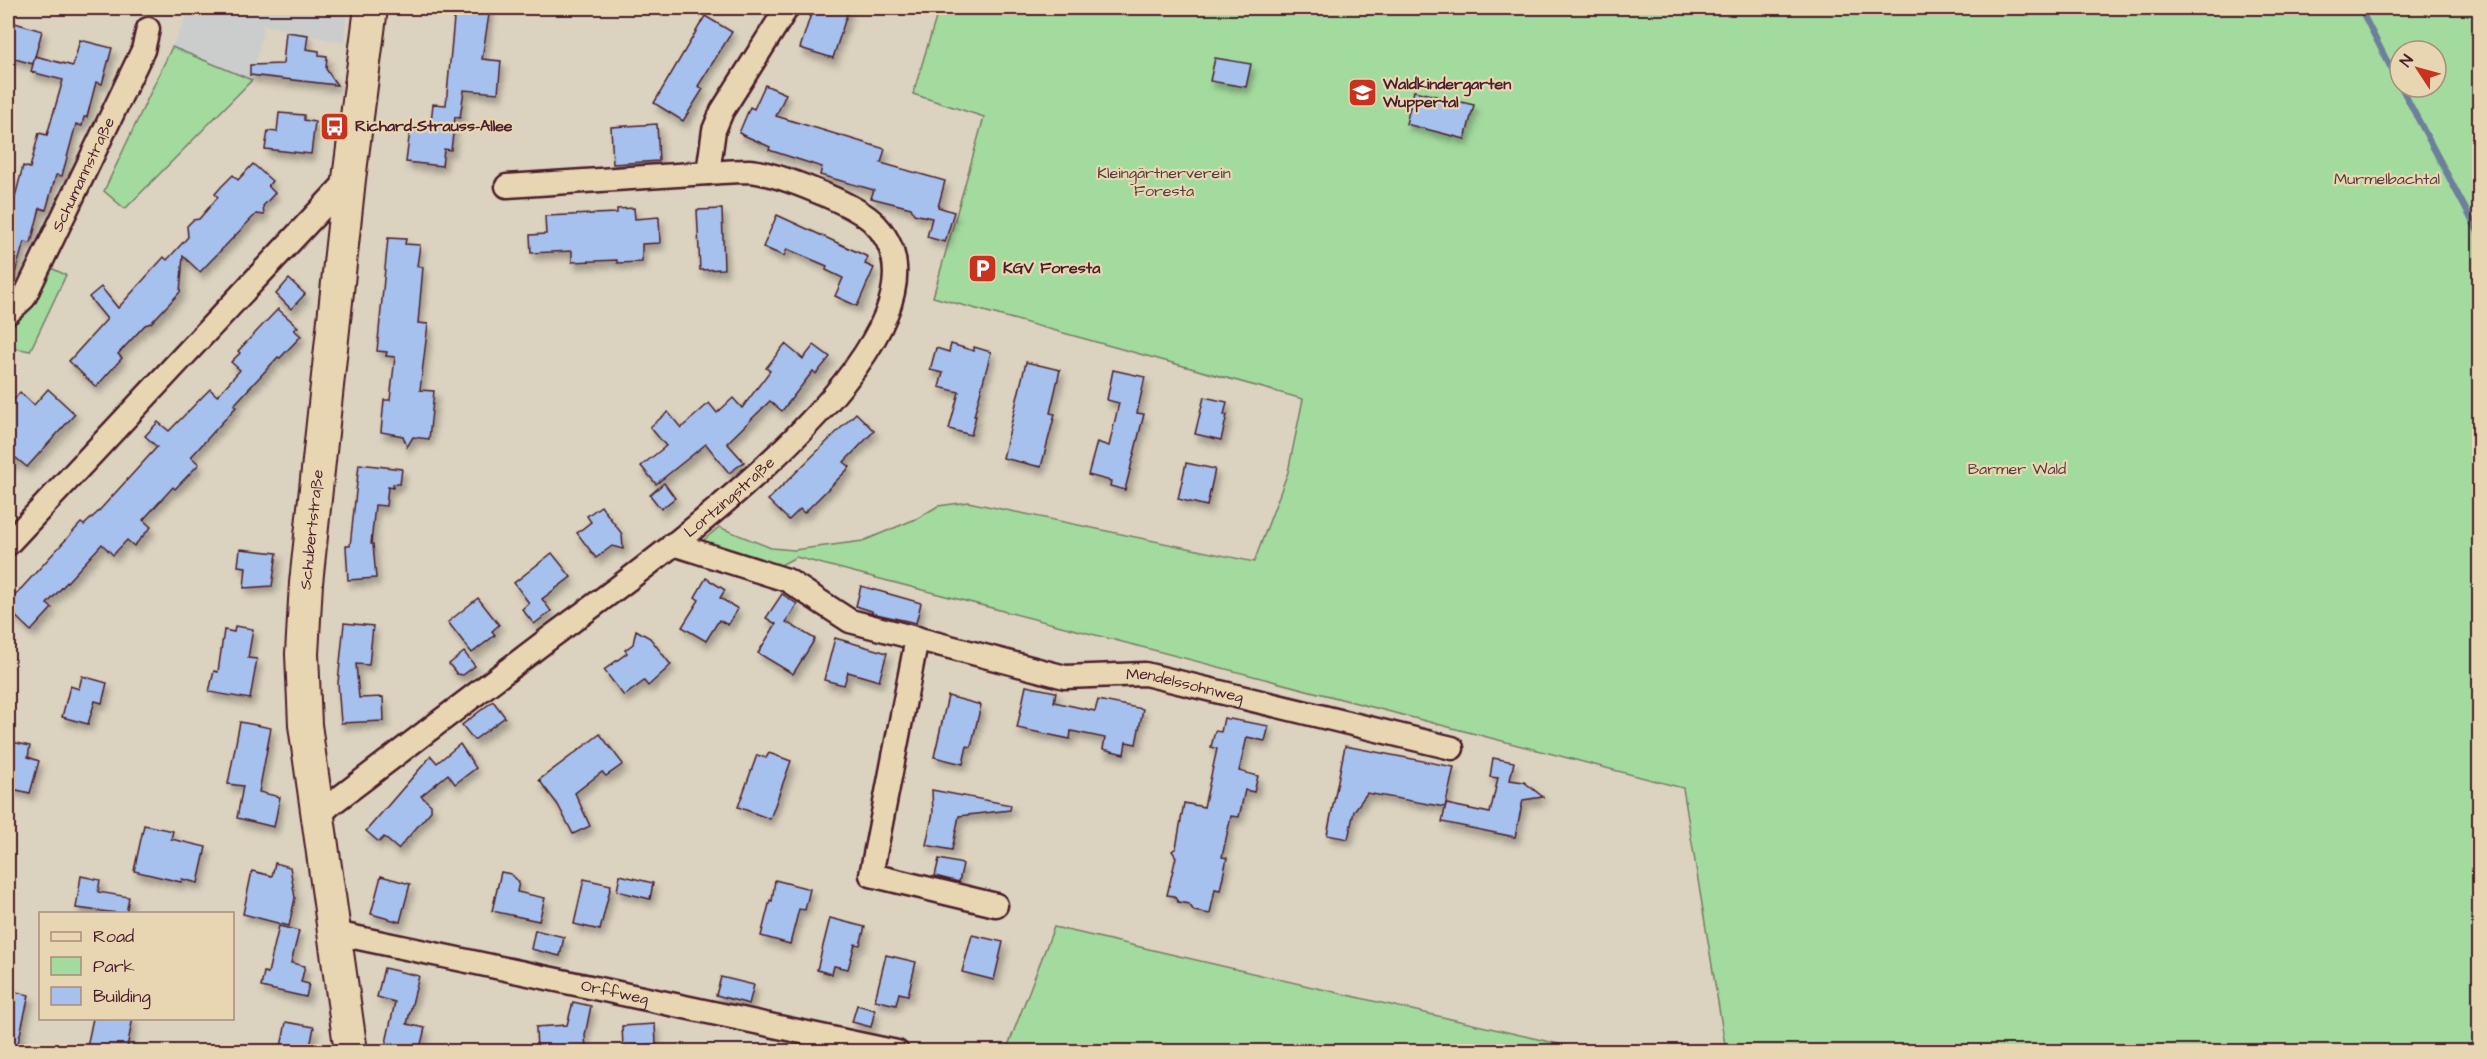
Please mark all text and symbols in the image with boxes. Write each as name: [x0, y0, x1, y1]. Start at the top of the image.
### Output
north arrow: [2388, 39, 2448, 99]
text: N: [2395, 50, 2419, 71]
place label: Waldkindergarten Wuppertal: [1382, 73, 1511, 113]
school or university icon: Waldkindergarten Wuppertal: [1346, 77, 1378, 109]
bus stop icon: Richard-Strauss-Allee: [318, 110, 350, 142]
street label: Schumannstraße: [46, 113, 120, 235]
place label: Richard-Strauss-Allee: [355, 115, 513, 137]
park label: Kleingärtnerverein Foresta: [1097, 162, 1231, 202]
park label: Murmelbachtal: [2334, 168, 2440, 190]
parking icon: KGV Foresta: [966, 252, 998, 284]
place label: KGV Foresta: [1003, 257, 1101, 279]
street label: Lortzingstraße: [679, 451, 780, 543]
park label: Barmer Wald: [1968, 458, 2066, 480]
street label: Schubertstraße: [295, 468, 329, 590]
street label: Mendelssohnweg: [1126, 663, 1246, 709]
legend: [39, 912, 234, 1020]
text: Road: [93, 924, 134, 949]
text: Park: [93, 954, 135, 979]
street label: Orffweg: [579, 974, 651, 1011]
text: Building: [93, 984, 151, 1010]

